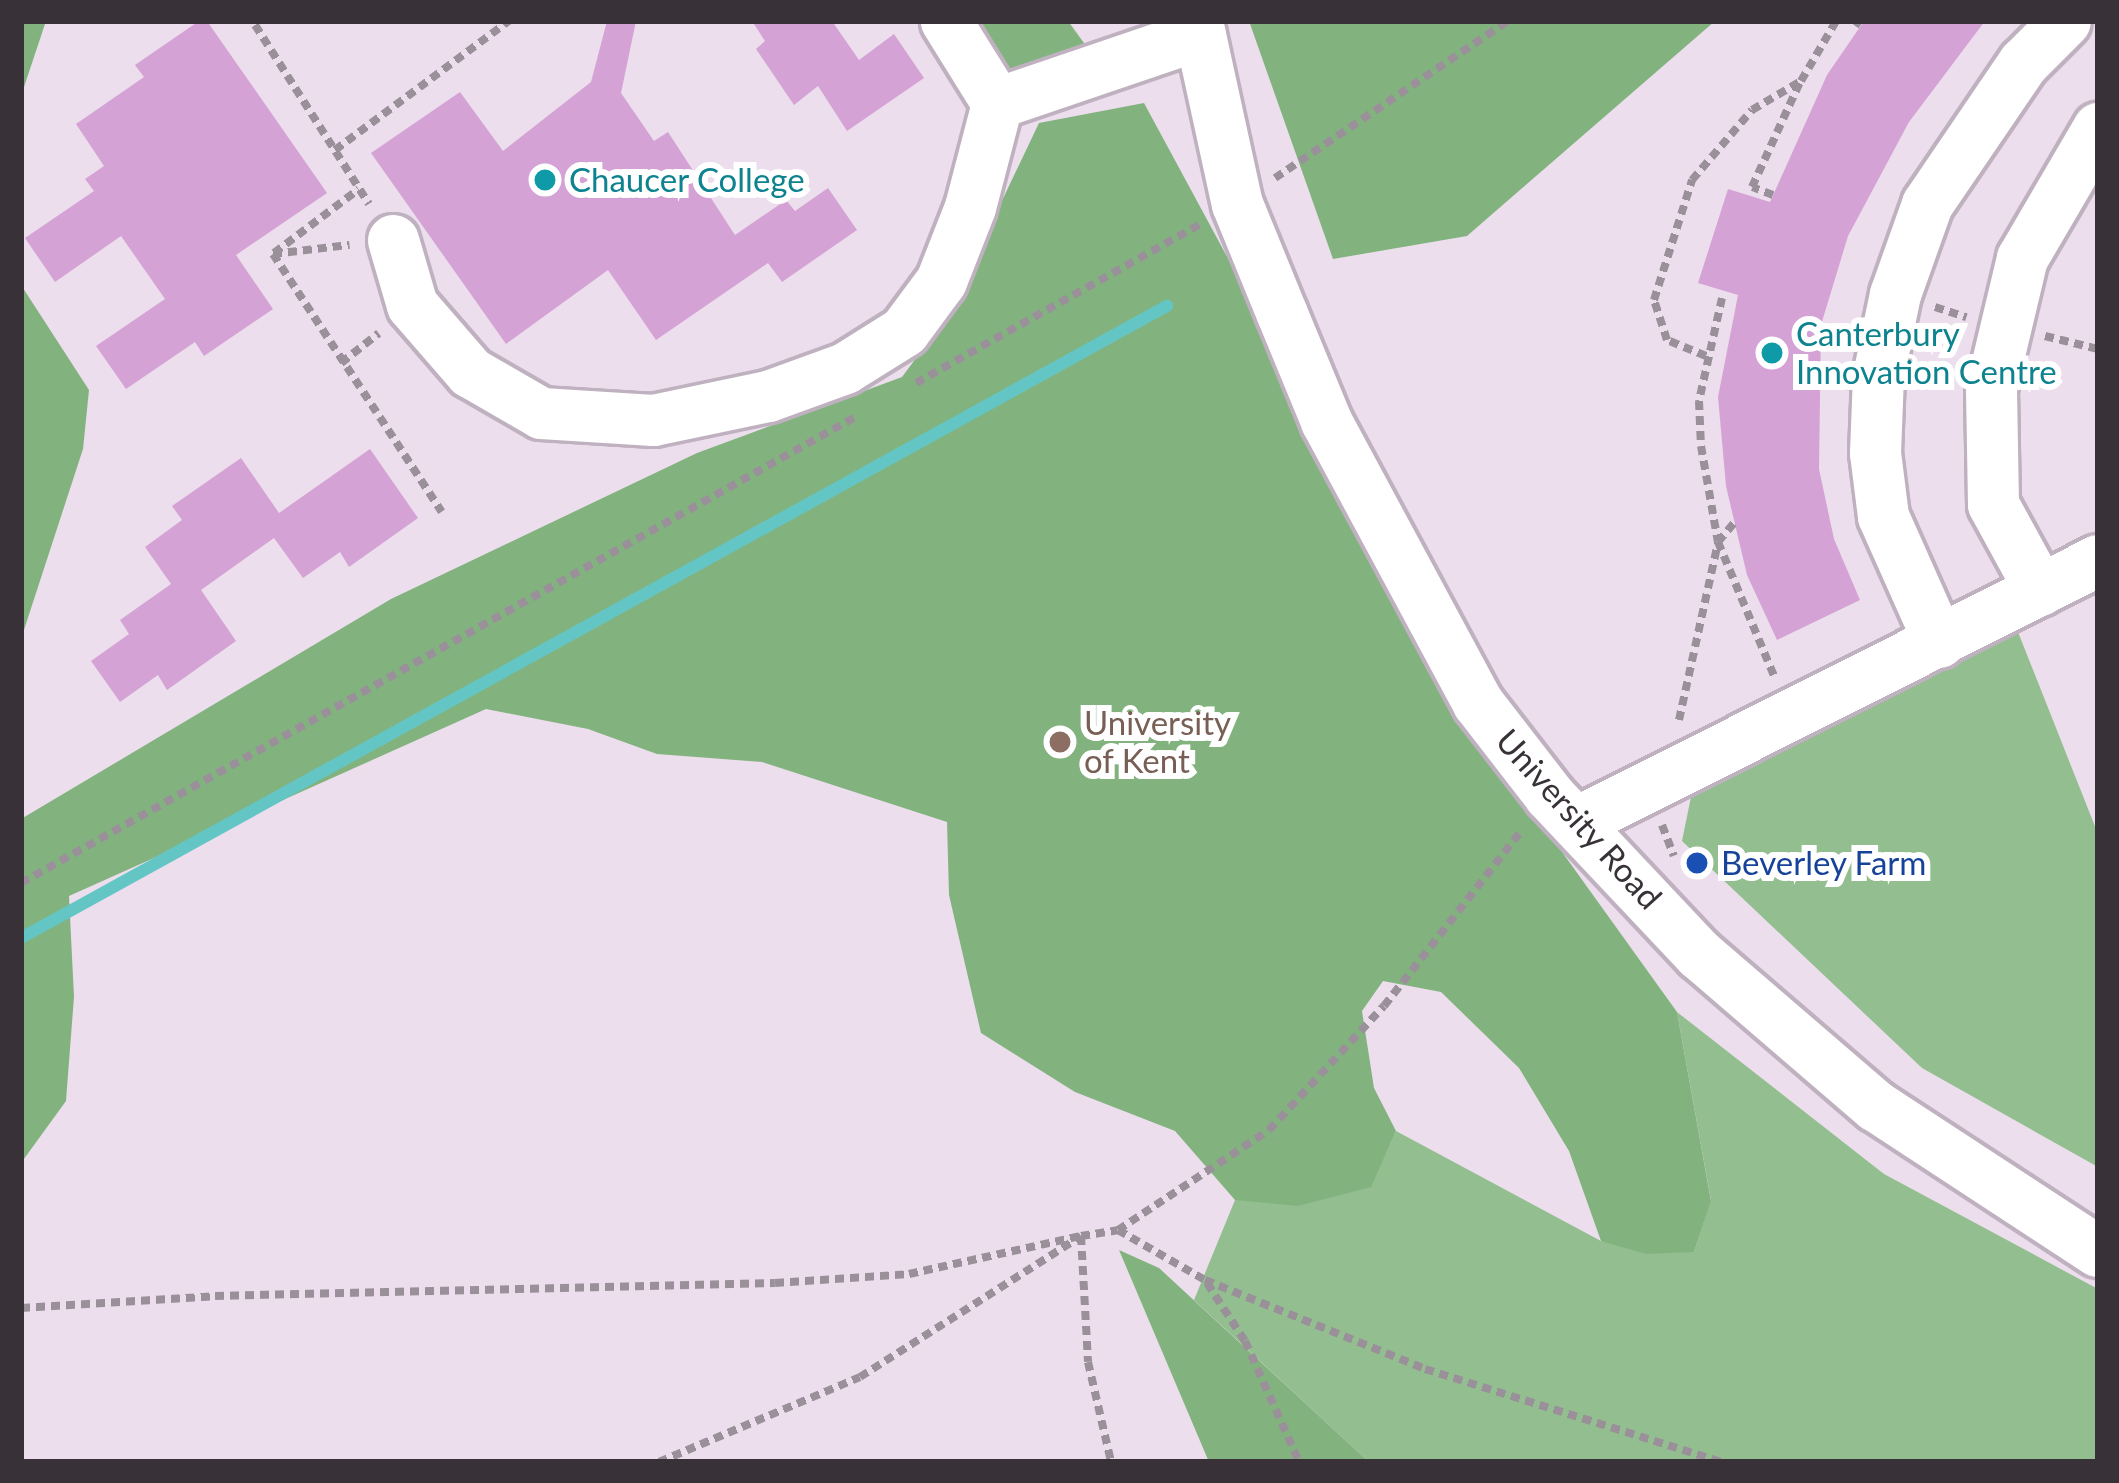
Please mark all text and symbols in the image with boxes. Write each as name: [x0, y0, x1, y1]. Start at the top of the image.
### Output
place label: Chaucer College: [569, 160, 805, 200]
marker: Chaucer College: [532, 167, 558, 193]
place label: Canterbury Innovation Centre: [1796, 314, 2057, 392]
marker: Canterbury Innovation Centre: [1759, 340, 1785, 366]
place label: University of Kent: [1084, 703, 1231, 781]
street label: University Road: [1488, 721, 1670, 917]
marker: University of Kent: [1047, 729, 1073, 755]
place label: Beverley Farm: [1721, 843, 1927, 883]
marker: Beverley Farm: [1684, 850, 1710, 876]

